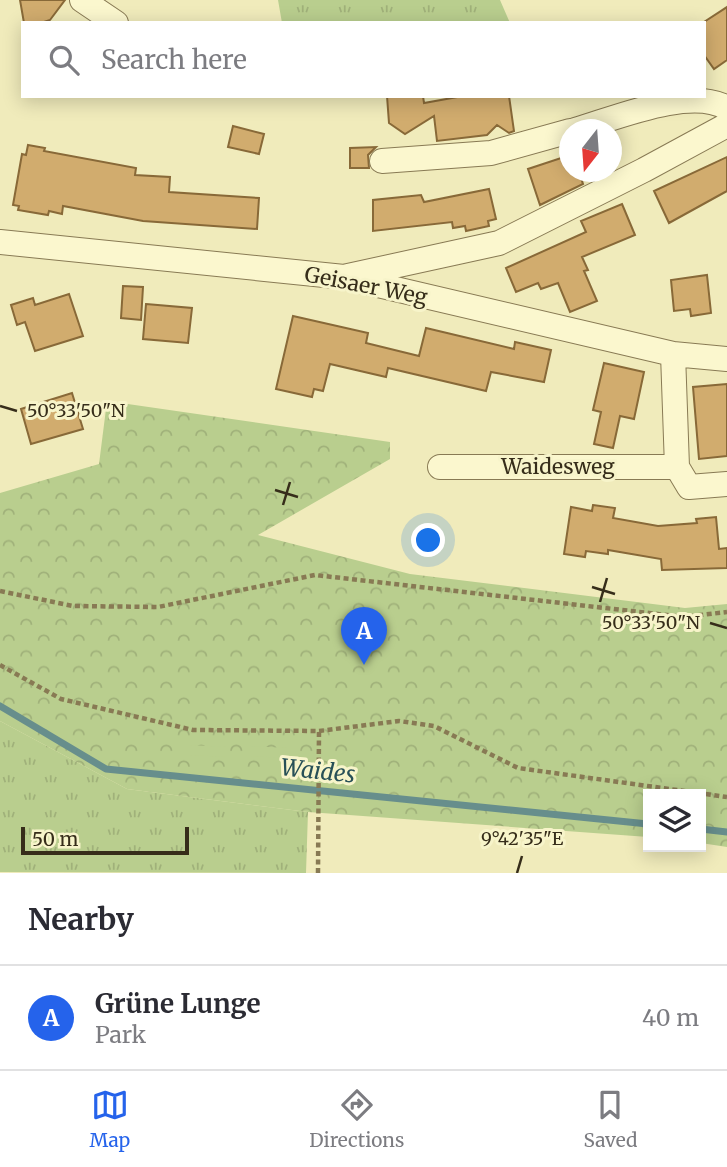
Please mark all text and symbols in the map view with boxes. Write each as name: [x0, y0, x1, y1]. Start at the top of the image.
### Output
search box: [21, 21, 706, 98]
icon: search: [45, 41, 83, 79]
text: Search here: [101, 43, 247, 76]
north arrow: [559, 119, 622, 182]
street label: Geisaer Weg: [302, 260, 430, 311]
text: 50°33'50"N: [27, 399, 125, 422]
street label: Waidesweg: [500, 453, 615, 480]
your location: [411, 523, 445, 557]
pin: A: [341, 607, 387, 665]
text: 50°33'50"N: [602, 611, 700, 634]
water label: Waides: [279, 752, 357, 789]
map controls: [643, 789, 706, 852]
button: layers: [643, 789, 706, 852]
scale bar: [21, 824, 189, 856]
text: 50 m: [32, 827, 78, 851]
text: 9°42'35"E: [481, 827, 564, 850]
text: Nearby: [28, 900, 134, 938]
text: Grüne Lunge: [95, 987, 261, 1020]
text: A: [43, 1003, 59, 1032]
text: 40 m: [642, 1003, 699, 1032]
text: Park: [95, 1020, 146, 1049]
tab: Map: [90, 1086, 130, 1152]
tab: Directions: [309, 1086, 404, 1152]
tab: Saved: [584, 1086, 637, 1152]

